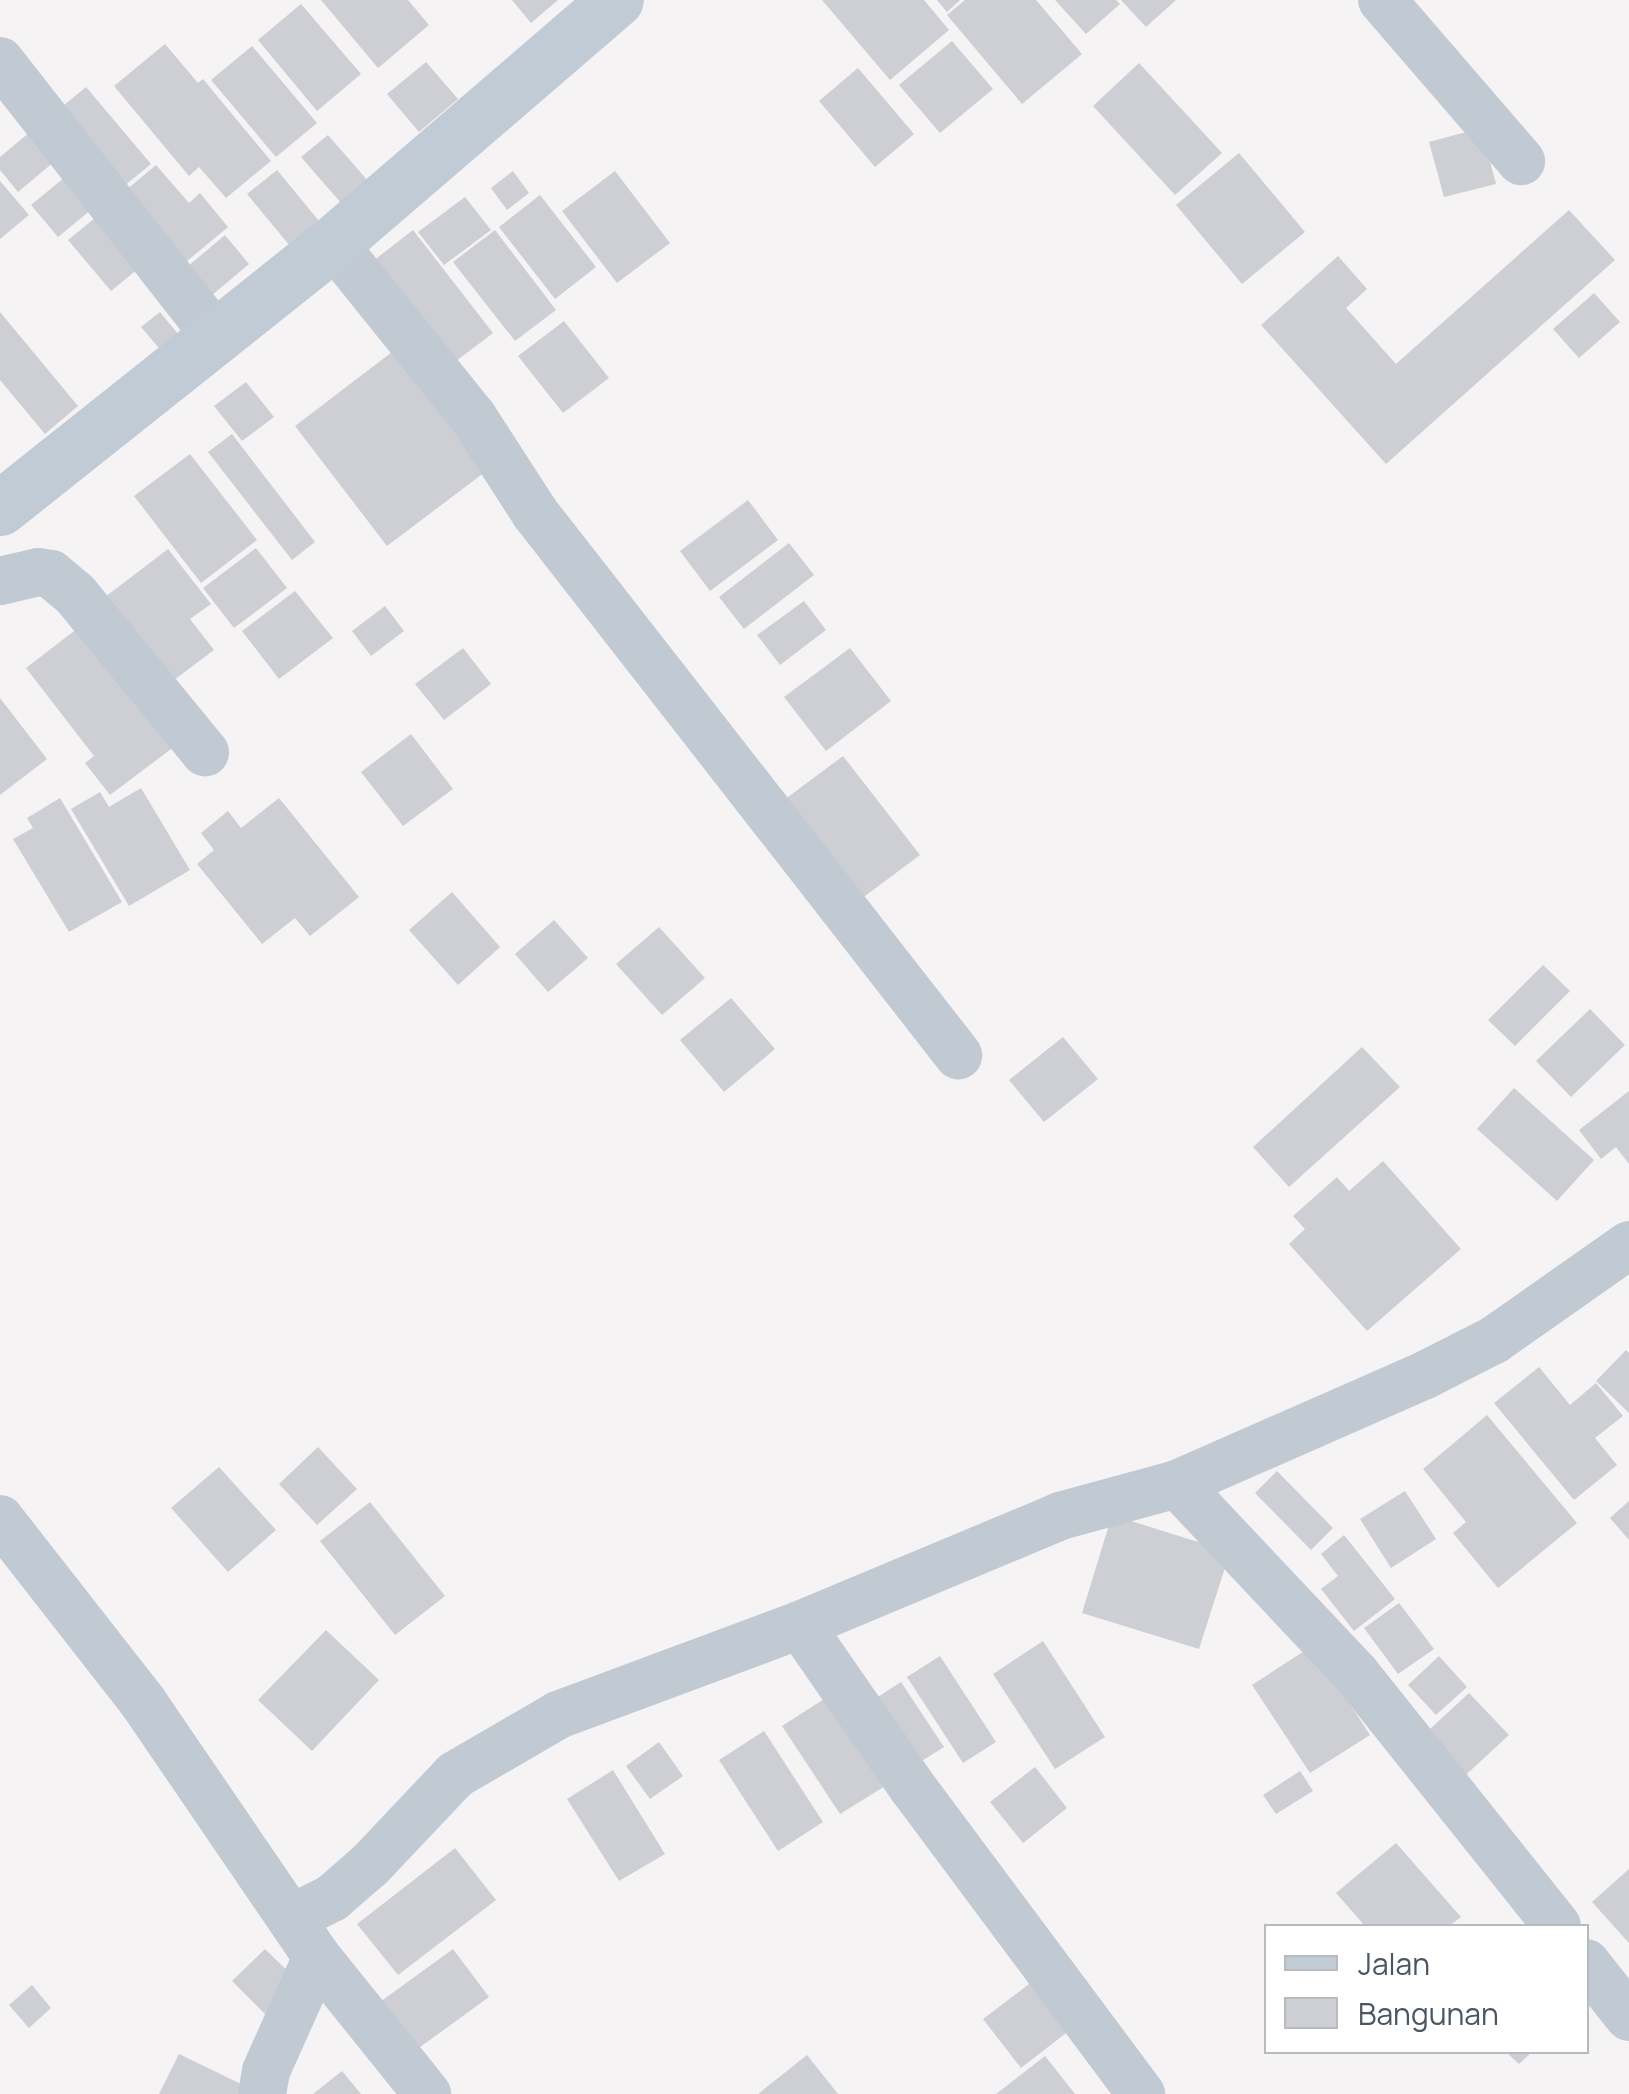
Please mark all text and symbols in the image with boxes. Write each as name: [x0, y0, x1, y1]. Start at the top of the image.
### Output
legend: [1264, 1924, 1589, 2054]
text: Jalan: [1358, 1943, 1430, 1984]
text: Bangunan: [1358, 1993, 1499, 2034]

